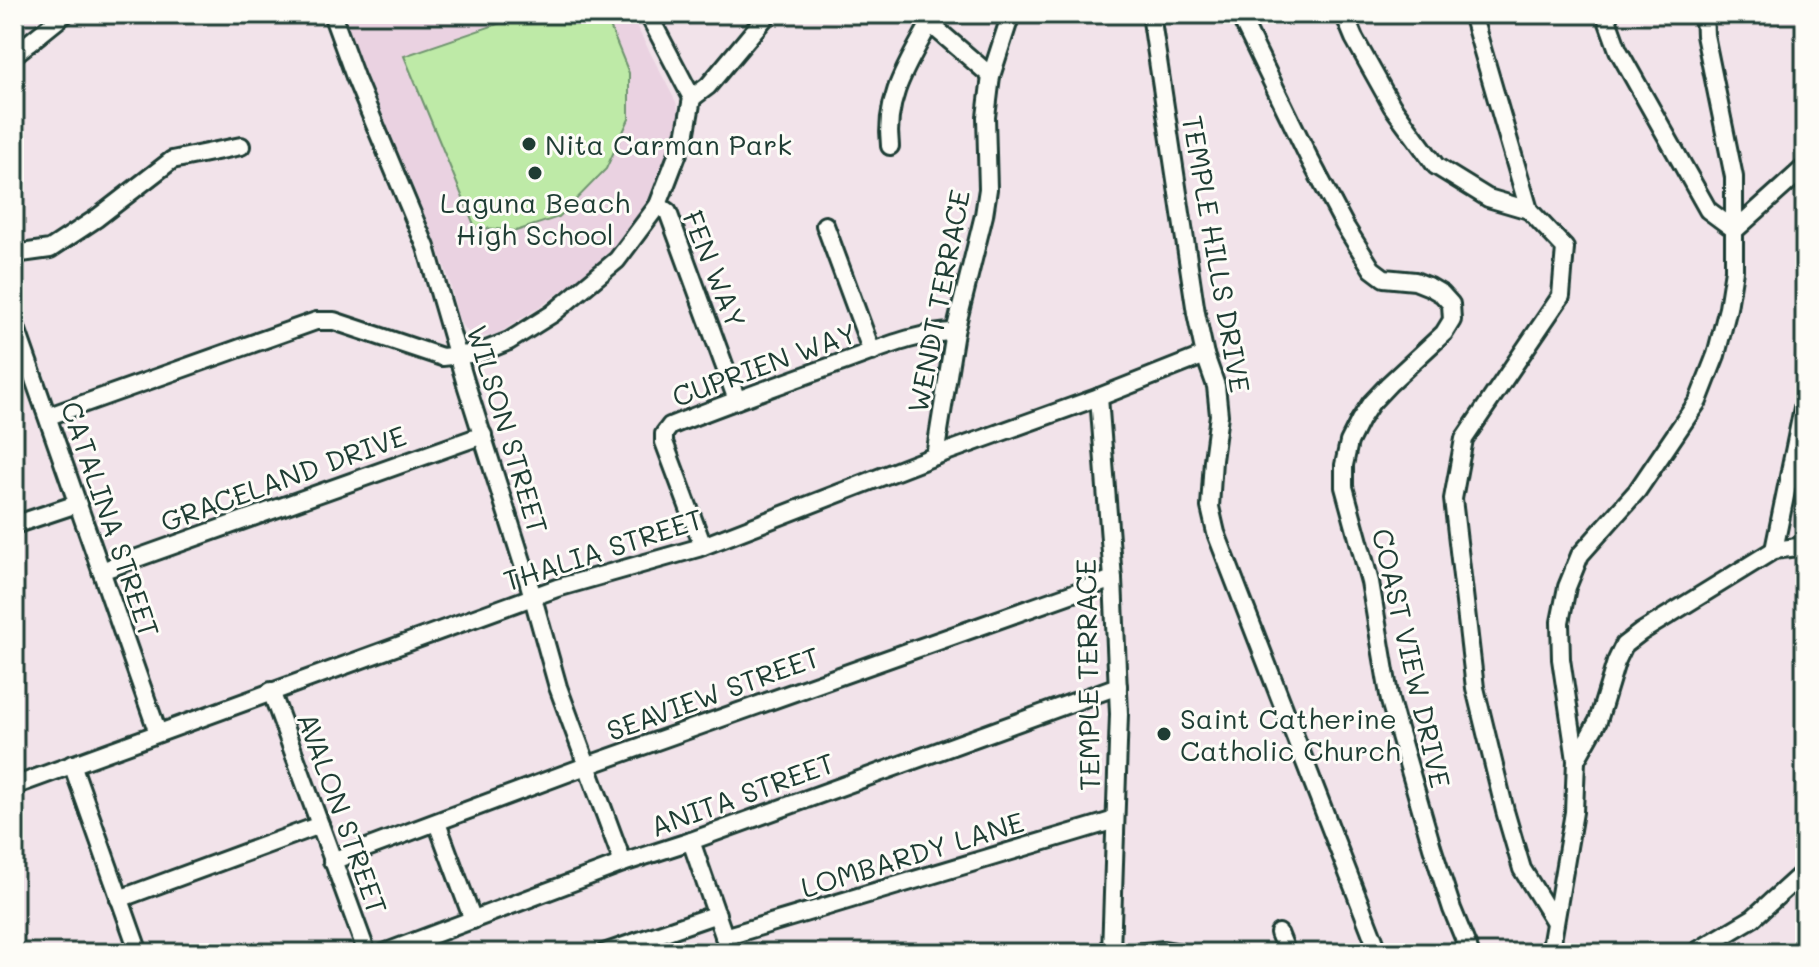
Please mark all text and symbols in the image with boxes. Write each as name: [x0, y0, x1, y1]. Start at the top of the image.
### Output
street label: TEMPLE HILLS DRIVE: [1175, 113, 1259, 395]
place label: Nita Carman Park: [545, 126, 792, 162]
marker: Nita Carman Park: [520, 135, 538, 153]
marker: Laguna Beach High School: [526, 164, 544, 182]
place label: Laguna Beach High School: [440, 184, 630, 252]
street label: WENDT TERRACE: [899, 186, 977, 416]
street label: FEN WAY: [675, 205, 755, 333]
street label: CUPRIEN WAY: [667, 314, 861, 414]
street label: WILSON STREET: [459, 320, 557, 538]
street label: CATALINA STREET: [54, 396, 168, 642]
street label: GRACELAND DRIVE: [155, 417, 411, 539]
street label: THALIA STREET: [499, 500, 707, 598]
street label: COAST VIEW DRIVE: [1365, 525, 1459, 791]
street label: TEMPLE TERRACE: [1067, 559, 1107, 791]
street label: SEAVIEW STREET: [602, 638, 824, 748]
place label: Saint Catherine Catholic Church: [1180, 700, 1401, 768]
street label: AVALON STREET: [290, 707, 396, 919]
marker: Saint Catherine Catholic Church: [1155, 725, 1173, 743]
street label: ANITA STREET: [645, 744, 839, 844]
street label: LOMBARDY LANE: [796, 803, 1028, 905]

